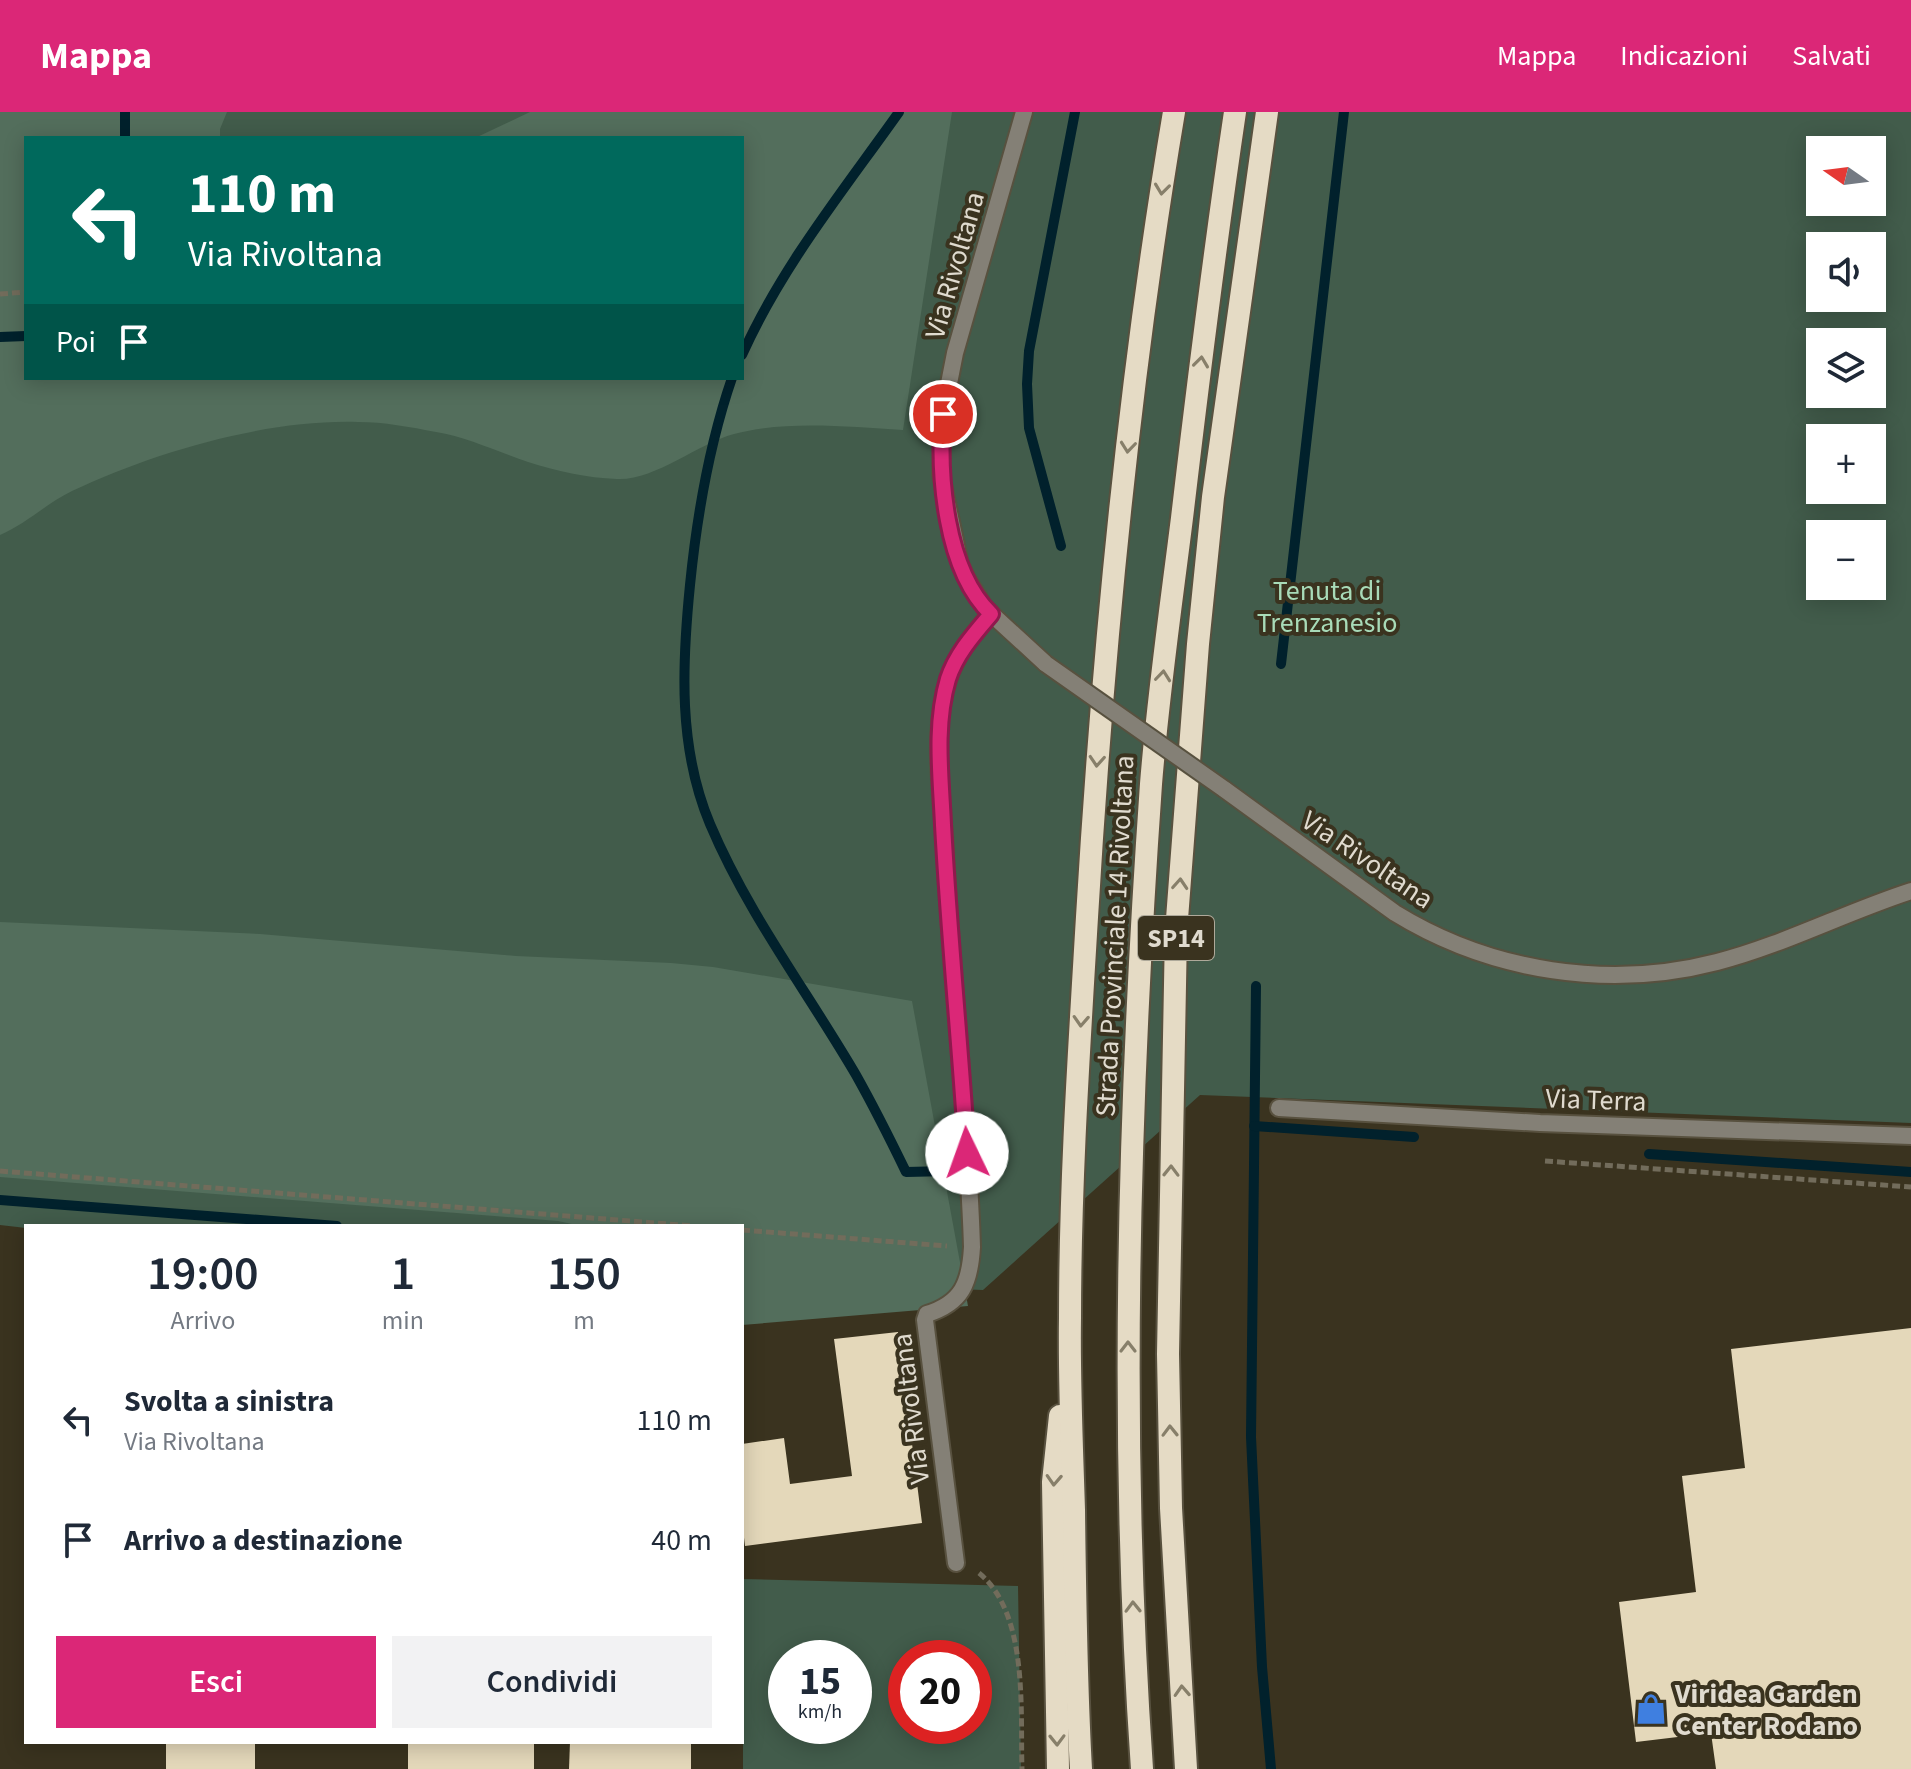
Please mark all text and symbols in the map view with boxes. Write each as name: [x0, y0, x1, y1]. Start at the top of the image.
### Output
text: Mappa: [40, 29, 152, 83]
text: Mappa: [1497, 36, 1576, 76]
text: Indicazioni: [1620, 36, 1748, 76]
text: Salvati: [1792, 36, 1871, 76]
north arrow: [1806, 136, 1886, 216]
map controls: [1806, 136, 1886, 600]
text: 110 m: [188, 155, 336, 234]
icon: left: [56, 168, 160, 272]
one-way arrow: [1153, 183, 1170, 196]
street label: Via Rivoltana: [915, 187, 995, 344]
text: Via Rivoltana: [188, 229, 383, 280]
button: sound: [1806, 232, 1886, 312]
icon: arrive: [112, 320, 156, 364]
text: Poi: [56, 321, 96, 364]
button: layers: [1806, 328, 1886, 408]
one-way arrow: [1192, 355, 1209, 369]
pin: [909, 380, 977, 448]
icon: arrive: [921, 392, 965, 436]
button: +: [1806, 424, 1886, 504]
one-way arrow: [1120, 441, 1137, 454]
button: −: [1806, 520, 1886, 600]
park label: Tenuta di Trenzanesio: [1257, 571, 1397, 643]
one-way arrow: [1155, 669, 1172, 682]
street label: Strada Provinciale 14 Rivoltana: [1086, 754, 1144, 1118]
one-way arrow: [1089, 755, 1106, 768]
street label: Via Rivoltana: [1293, 801, 1441, 919]
one-way arrow: [1171, 877, 1188, 890]
road number: SP14: [1138, 916, 1214, 960]
one-way arrow: [1073, 1015, 1090, 1028]
street label: Via Terra: [1545, 1078, 1647, 1122]
position arrow: [925, 1111, 1009, 1195]
one-way arrow: [1163, 1164, 1180, 1177]
text: 19:00: [147, 1240, 259, 1308]
text: 1: [391, 1240, 415, 1308]
text: 150: [547, 1240, 621, 1308]
text: Arrivo: [171, 1302, 235, 1339]
text: min: [382, 1302, 424, 1339]
text: m: [573, 1302, 595, 1339]
street label: Via Rivoltana: [882, 1331, 940, 1487]
one-way arrow: [1119, 1340, 1137, 1353]
text: Svolta a sinistra: [124, 1380, 334, 1423]
icon: left: [56, 1398, 100, 1442]
text: 110 m: [636, 1399, 712, 1442]
text: Via Rivoltana: [124, 1423, 265, 1460]
one-way arrow: [1161, 1424, 1178, 1437]
one-way arrow: [1045, 1474, 1062, 1487]
icon: arrive: [56, 1518, 100, 1562]
text: Arrivo a destinazione: [124, 1519, 403, 1562]
text: 40 m: [651, 1519, 712, 1562]
one-way arrow: [1124, 1600, 1142, 1613]
button: Esci: [56, 1636, 376, 1728]
button: Condividi: [392, 1636, 712, 1728]
speed limit sign: 20: [888, 1640, 992, 1744]
text: 15: [799, 1653, 841, 1710]
place label: Viridea Garden Center Rodano: [1674, 1674, 1858, 1746]
one-way arrow: [1173, 1684, 1190, 1697]
shop icon: Viridea Garden Center Rodano: [1634, 1692, 1668, 1726]
text: km/h: [798, 1698, 842, 1726]
one-way arrow: [1048, 1734, 1066, 1747]

